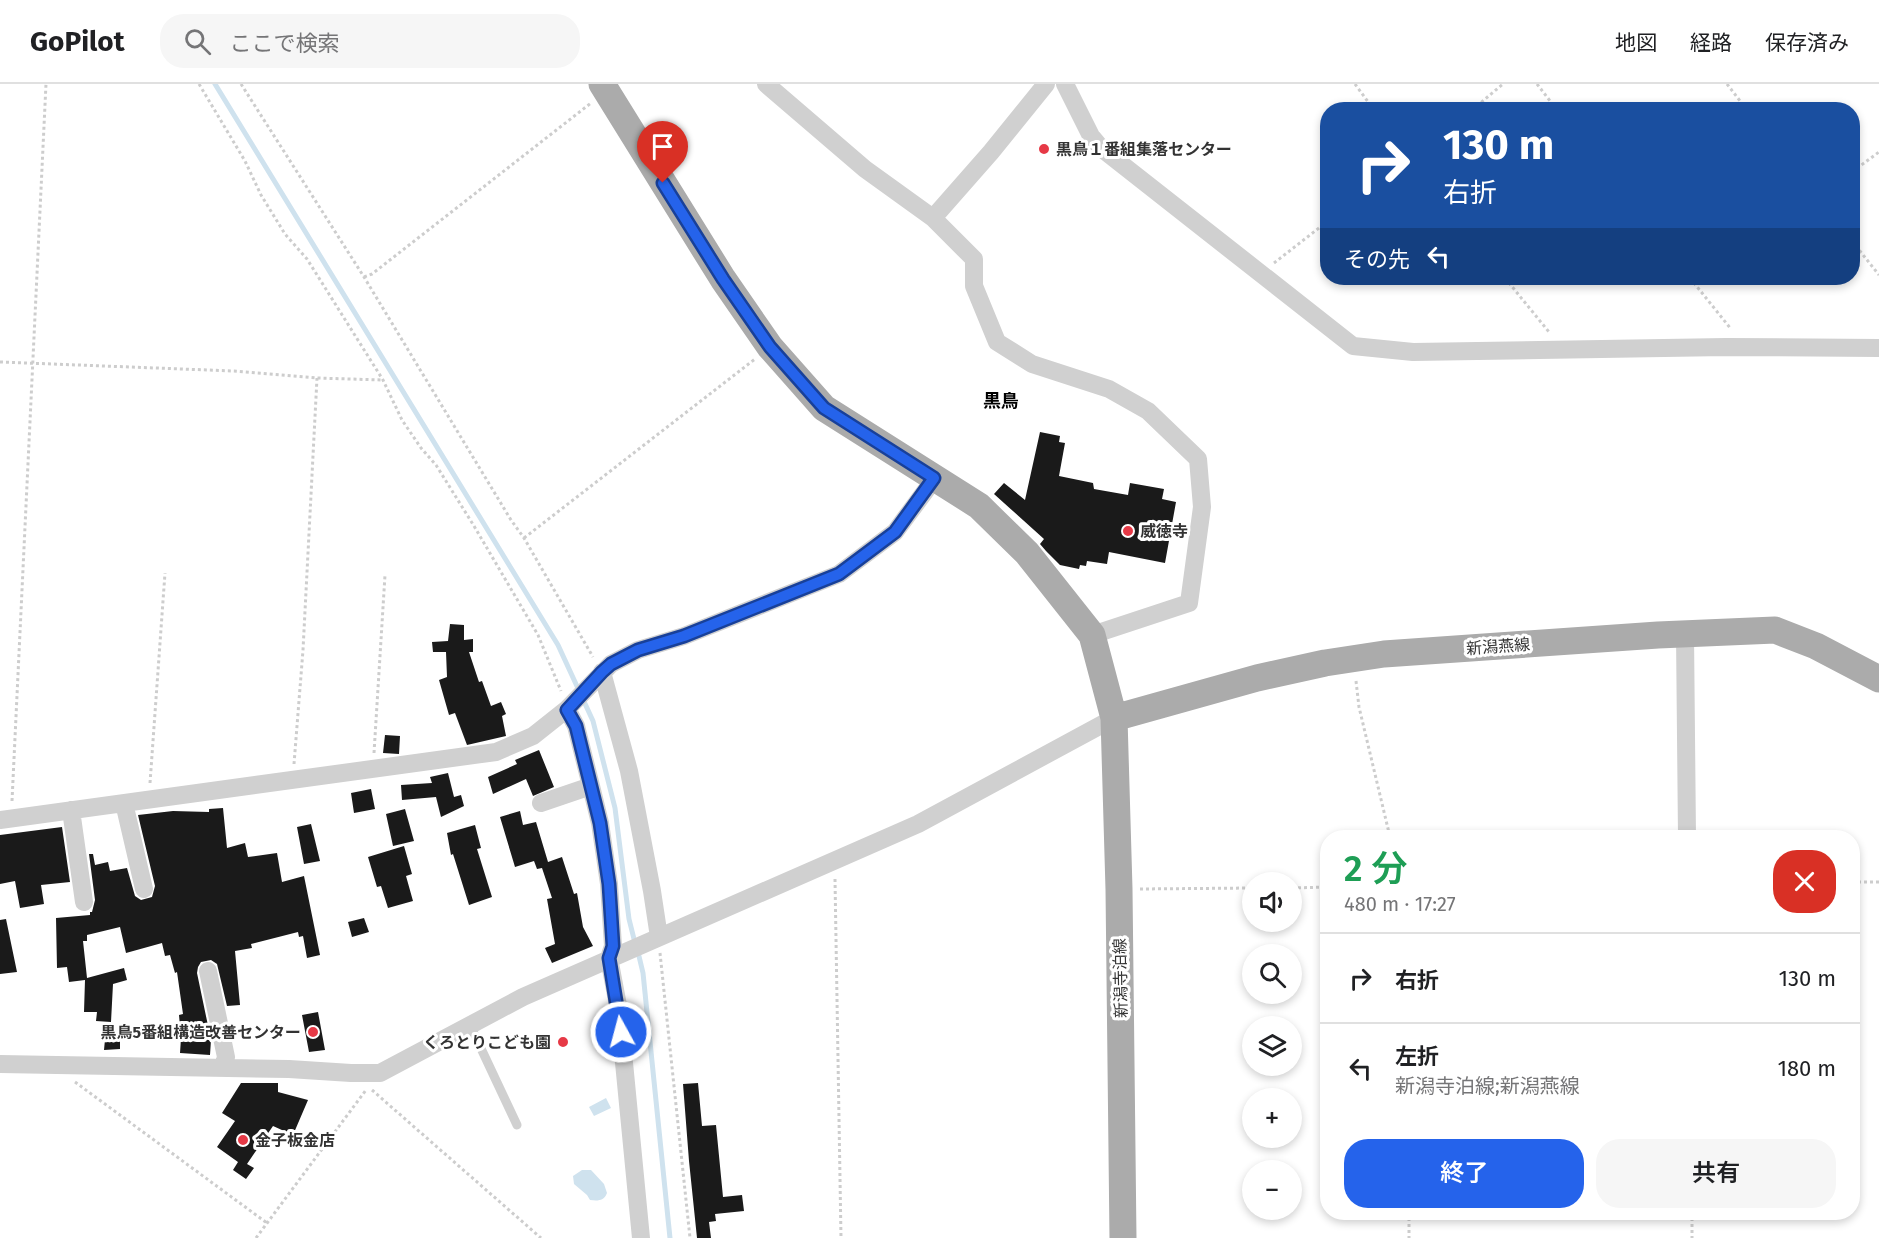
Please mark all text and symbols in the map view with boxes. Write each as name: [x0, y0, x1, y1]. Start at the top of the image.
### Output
search box: [160, 14, 580, 68]
text: GoPilot: [30, 25, 124, 58]
icon: search: [181, 25, 214, 58]
text: ここで検索: [229, 30, 339, 57]
text: 地図: [1615, 30, 1657, 56]
text: 経路: [1690, 30, 1732, 56]
text: 保存済み: [1765, 30, 1849, 56]
text: 130 m: [1443, 120, 1554, 170]
pin: [637, 121, 688, 183]
icon: right: [1344, 126, 1422, 204]
icon: arrive: [646, 130, 679, 163]
place label: 黒鳥１番組集落センター: [1056, 140, 1232, 159]
marker: 黒鳥１番組集落センター: [1037, 142, 1051, 156]
text: 右折: [1443, 177, 1497, 209]
icon: left: [1422, 240, 1455, 273]
text: その先: [1344, 246, 1410, 273]
district label: 黒鳥: [983, 390, 1019, 412]
place label: 威徳寺: [1140, 522, 1188, 541]
marker: 威徳寺: [1121, 524, 1135, 538]
street label: 新潟燕線: [1465, 635, 1531, 658]
text: 2 分: [1344, 847, 1407, 891]
button: close: [1773, 850, 1836, 913]
map controls: [1242, 872, 1302, 1220]
button: sound: [1242, 872, 1302, 932]
text: 480 m · 17:27: [1344, 892, 1456, 916]
street label: 新潟寺泊線: [1110, 938, 1131, 1018]
button: search: [1242, 944, 1302, 1004]
icon: right: [1344, 962, 1377, 995]
text: 130 m: [1779, 965, 1836, 992]
text: 右折: [1395, 967, 1439, 994]
position arrow: [589, 1000, 653, 1064]
button: layers: [1242, 1016, 1302, 1076]
place label: 黒鳥5番組構造改善センター: [100, 1023, 301, 1042]
marker: 黒鳥5番組構造改善センター: [306, 1025, 320, 1039]
place label: くろとりこども園: [423, 1033, 551, 1052]
marker: くろとりこども園: [556, 1035, 570, 1049]
text: 左折: [1395, 1043, 1439, 1070]
icon: left: [1344, 1052, 1377, 1085]
text: 180 m: [1777, 1055, 1836, 1082]
text: 新潟寺泊線;新潟燕線: [1395, 1074, 1580, 1098]
button: +: [1242, 1088, 1302, 1148]
place label: 金子板金店: [255, 1131, 335, 1150]
marker: 金子板金店: [236, 1133, 250, 1147]
button: 終了: [1344, 1139, 1584, 1208]
button: 共有: [1596, 1139, 1836, 1208]
button: −: [1242, 1160, 1302, 1220]

